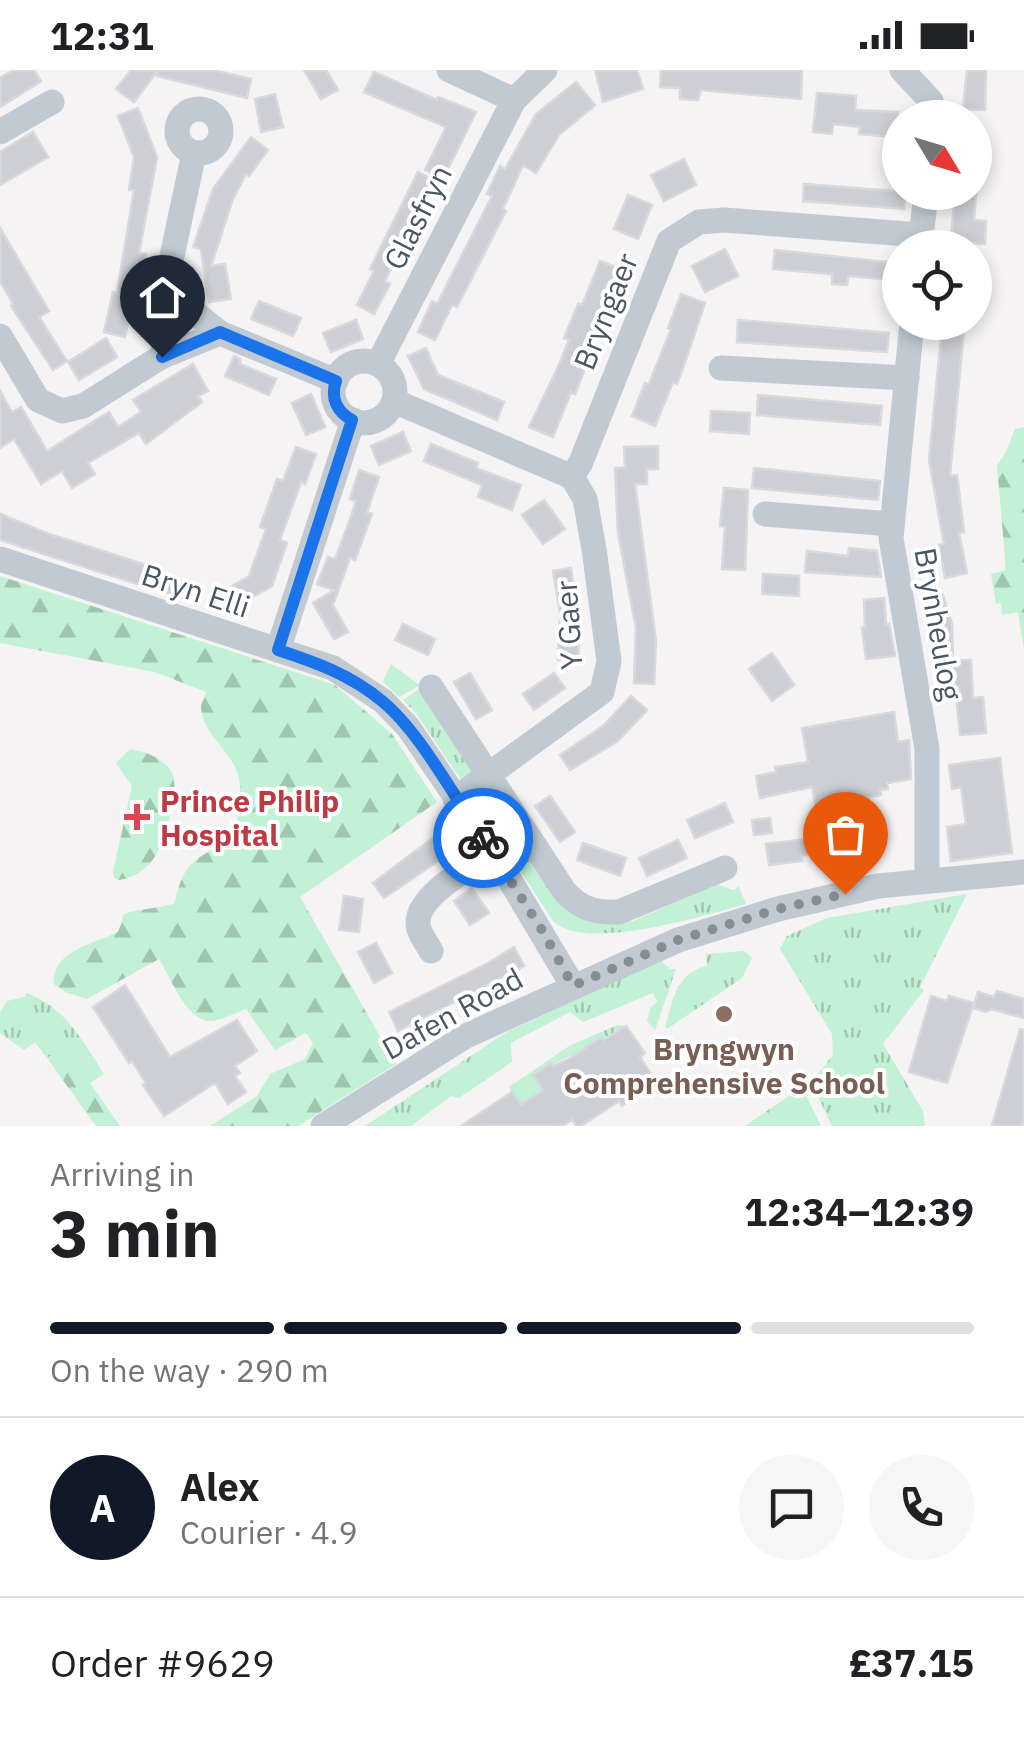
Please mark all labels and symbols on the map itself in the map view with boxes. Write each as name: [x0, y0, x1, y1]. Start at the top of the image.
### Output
north arrow: [882, 100, 992, 210]
street label: Glasfryn: [374, 158, 460, 276]
street label: Bryngaer: [564, 247, 646, 375]
pin: [120, 255, 205, 358]
street label: Brynheulog: [906, 545, 972, 703]
street label: Bryn Elli: [137, 554, 255, 626]
street label: Y Gaer: [545, 579, 591, 671]
place label: Prince Philip Hospital: [160, 781, 339, 854]
courier: [433, 788, 533, 888]
pin: [803, 792, 888, 895]
marker: Prince Philip Hospital: [124, 804, 150, 830]
street label: Dafen Road: [375, 958, 529, 1068]
marker: Bryngwyn Comprehensive School: [713, 1003, 735, 1025]
place label: Bryngwyn Comprehensive School: [563, 1029, 885, 1102]

